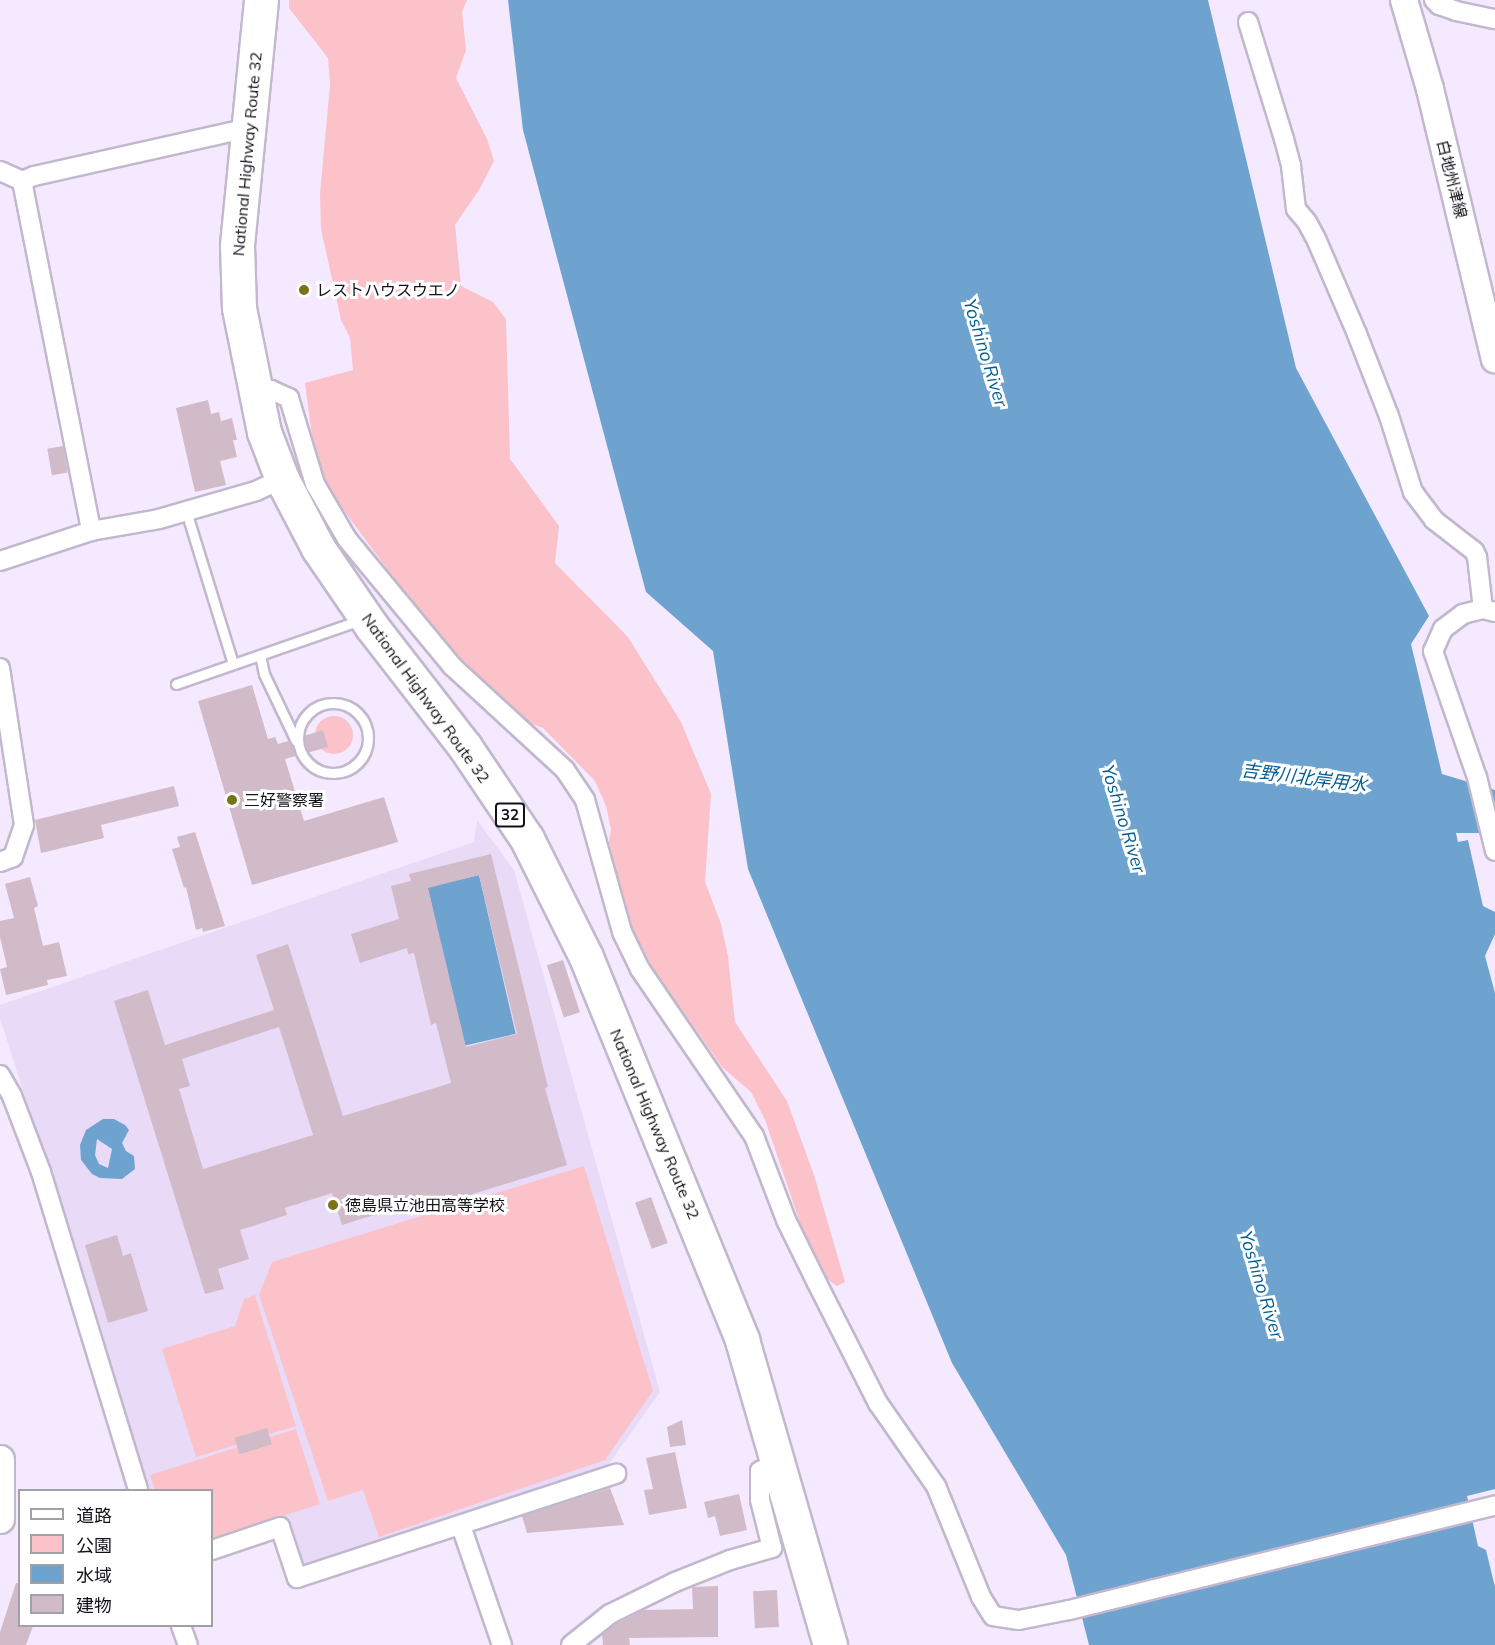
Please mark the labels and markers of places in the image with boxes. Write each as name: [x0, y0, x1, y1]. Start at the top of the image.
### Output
place label: レストハウスウエノ: [316, 280, 460, 300]
marker: レストハウスウエノ: [297, 283, 311, 297]
place label: 三好警察署: [244, 790, 324, 810]
marker: 三好警察署: [225, 793, 239, 807]
place label: 徳島県立池田高等学校: [345, 1195, 505, 1215]
marker: 徳島県立池田高等学校: [326, 1198, 340, 1212]

